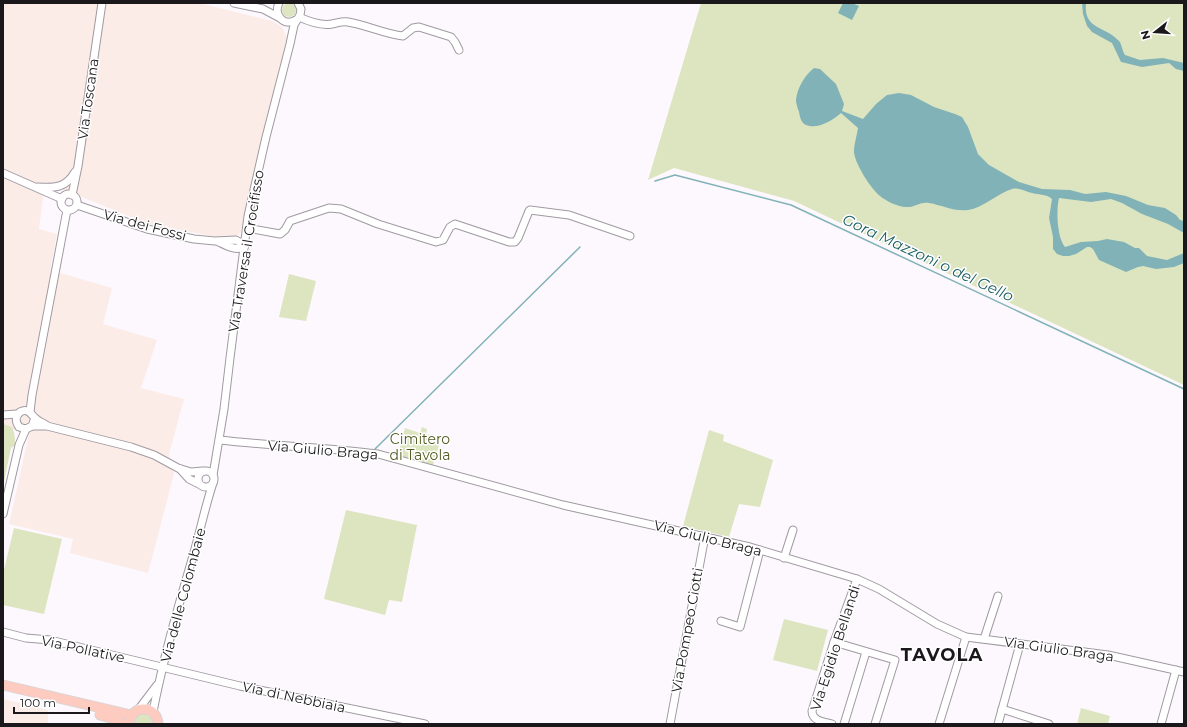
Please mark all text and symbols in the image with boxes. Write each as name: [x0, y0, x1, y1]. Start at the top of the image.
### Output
north arrow: [1135, 12, 1175, 52]
text: N: [1137, 29, 1153, 41]
street label: Via Toscana: [73, 57, 103, 141]
street label: Via Traversa il Crocifisso: [224, 168, 268, 333]
street label: Via dei Fossi: [101, 205, 189, 245]
water label: Gora Mazzoni o del Gello: [840, 209, 1017, 306]
park label: Cimitero di Tavola: [390, 430, 450, 464]
street label: Via Giulio Braga: [267, 436, 379, 464]
street label: Via Giulio Braga: [652, 516, 764, 560]
street label: Via delle Colombaie: [156, 526, 210, 664]
street label: Via Pompeo Ciotti: [667, 566, 707, 694]
street label: Via Egidio Bellandi: [806, 583, 864, 713]
street label: Via Pollative: [40, 631, 126, 667]
street label: Via Giulio Braga: [1003, 632, 1115, 666]
district label: TAVOLA: [901, 644, 983, 666]
street label: Via di Nebbiaia: [241, 677, 347, 717]
scale bar: [14, 689, 89, 715]
text: 100 m: [20, 695, 56, 710]

